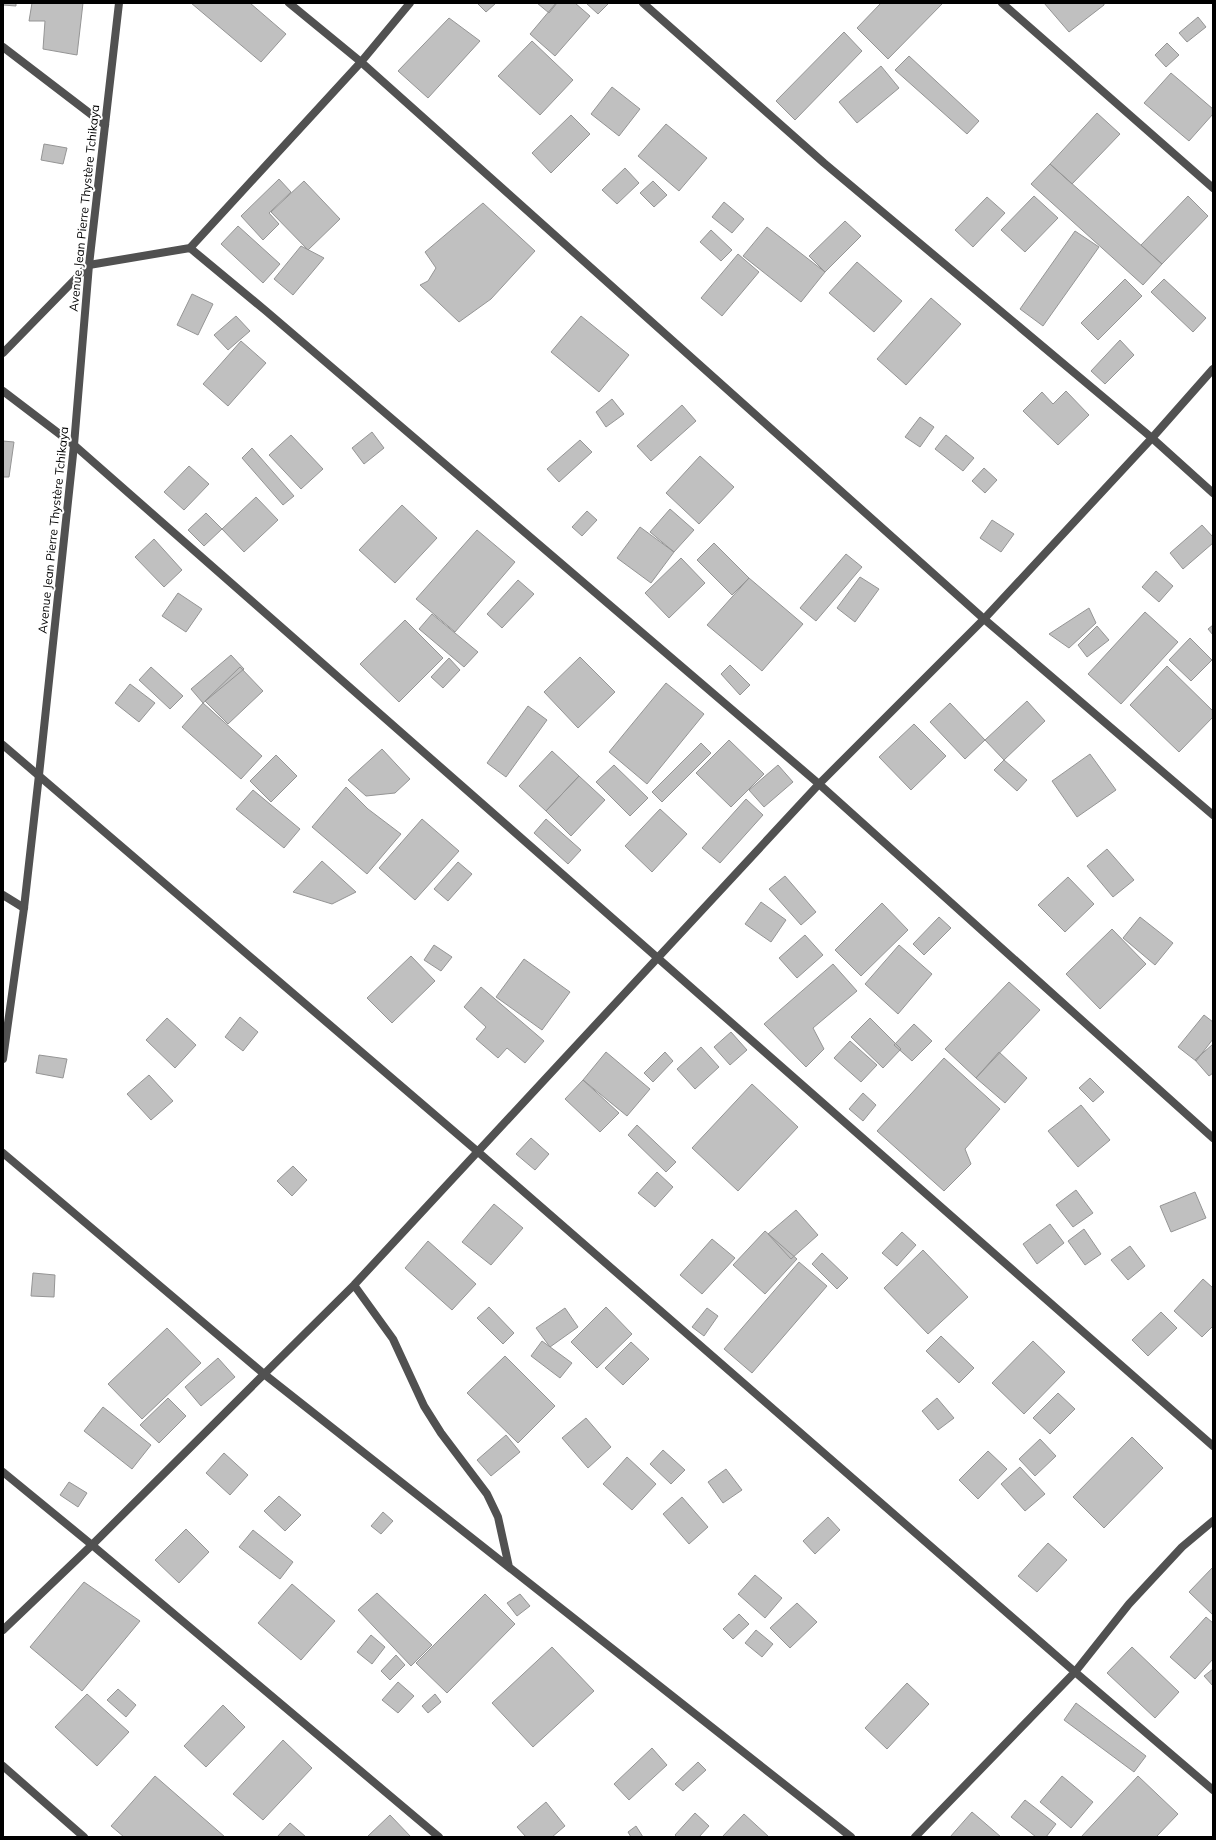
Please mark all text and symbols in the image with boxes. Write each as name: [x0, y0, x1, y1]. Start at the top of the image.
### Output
street label: Avenue Jean Pierre Thystère Tchikaya: [66, 104, 102, 312]
street label: Avenue Jean Pierre Thystère Tchikaya: [35, 426, 71, 634]

